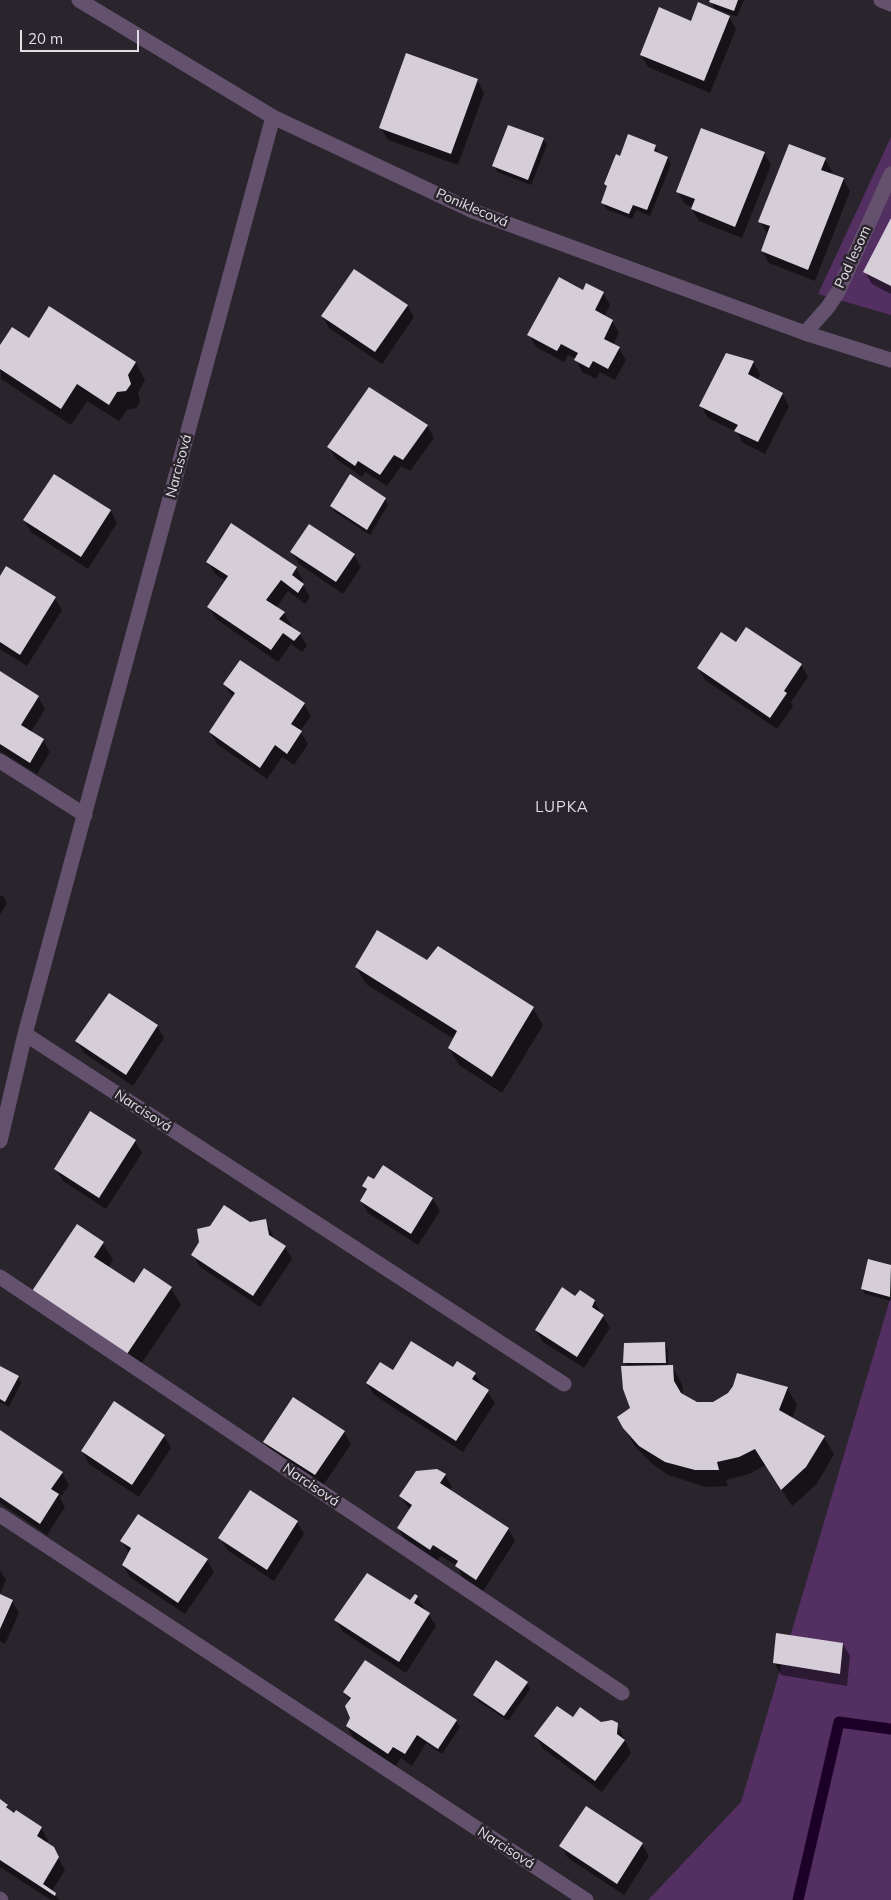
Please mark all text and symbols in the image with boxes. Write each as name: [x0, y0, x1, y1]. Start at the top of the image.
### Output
scale bar: [22, 20, 141, 52]
text: 20 m: [28, 29, 63, 48]
street label: Poniklecová: [433, 185, 511, 231]
street label: Pod lesom: [831, 223, 875, 291]
street label: Narcisová: [163, 433, 195, 499]
district label: LUPKA: [535, 798, 589, 816]
street label: Narcisová: [111, 1086, 175, 1136]
street label: Narcisová: [279, 1460, 343, 1510]
street label: Narcisová: [474, 1823, 538, 1873]

